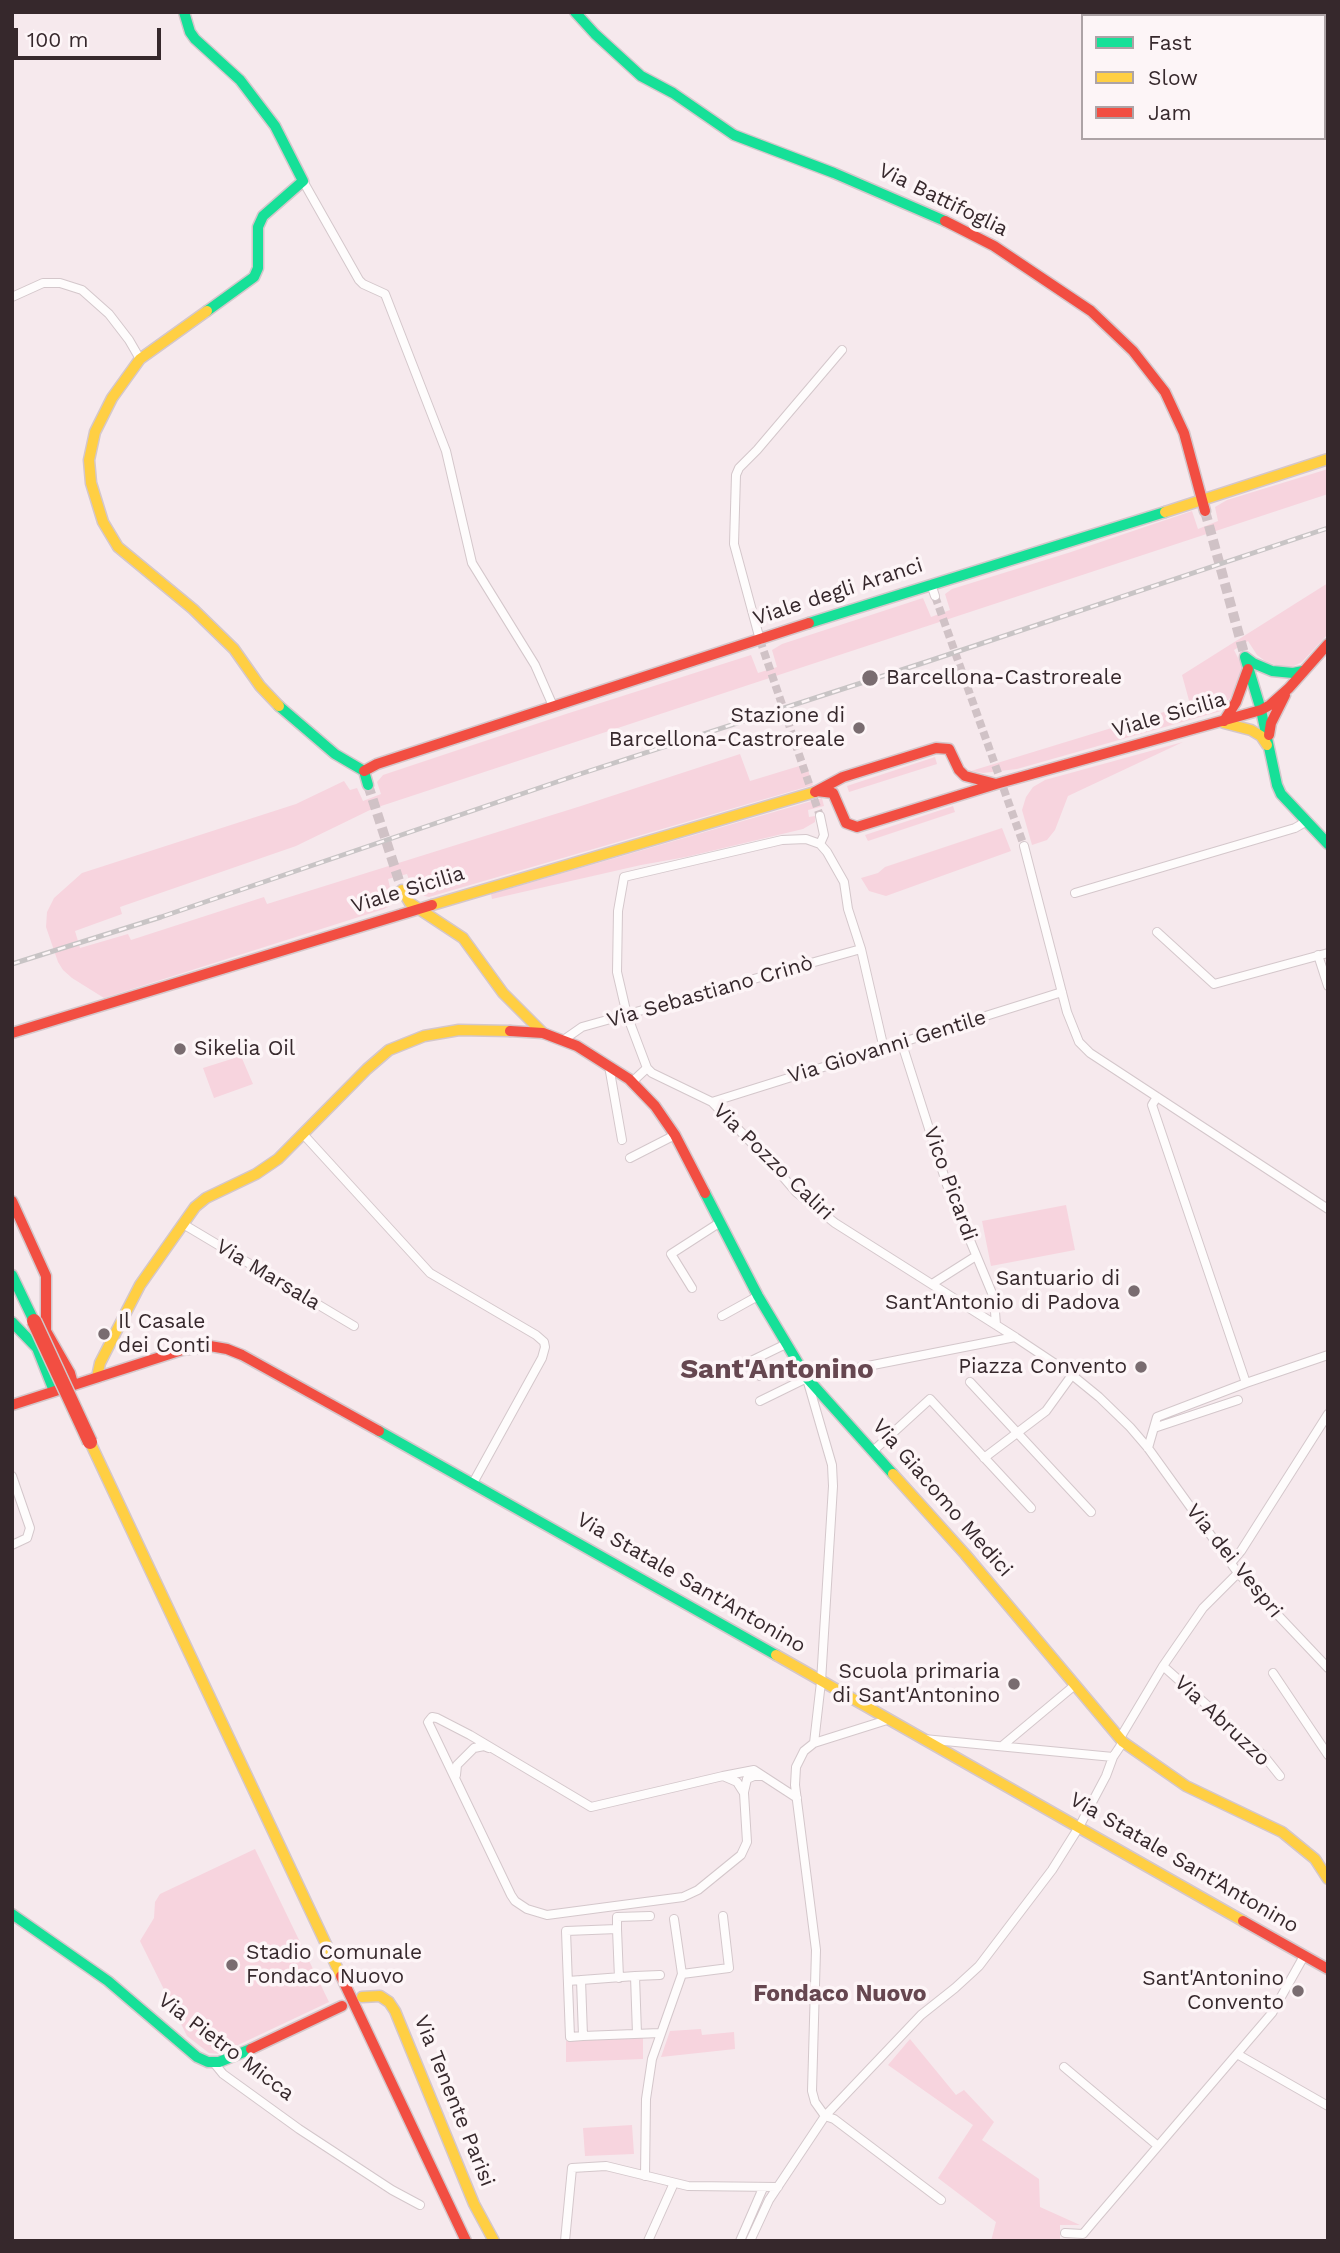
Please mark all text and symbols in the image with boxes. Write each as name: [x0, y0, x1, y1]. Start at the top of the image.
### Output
scale bar: [18, 14, 164, 58]
legend: [1081, 14, 1326, 140]
text: 100 m: [27, 27, 89, 52]
text: Fast: [1148, 30, 1192, 55]
text: Slow: [1148, 65, 1198, 90]
text: Jam: [1148, 100, 1191, 125]
street label: Via Battifoglia: [874, 158, 1012, 242]
street label: Viale degli Aranci: [750, 553, 926, 631]
place label: Barcellona-Castroreale: [886, 665, 1122, 691]
marker: Barcellona-Castroreale: [860, 668, 880, 688]
street label: Viale Sicilia: [1109, 687, 1229, 743]
place label: Stazione di Barcellona-Castroreale: [609, 703, 845, 753]
marker: Stazione di Barcellona-Castroreale: [851, 720, 867, 736]
street label: Viale Sicilia: [348, 861, 468, 919]
street label: Via Sebastiano Crinò: [604, 951, 816, 1033]
street label: Via Giovanni Gentile: [785, 1005, 989, 1089]
place label: Sikelia Oil: [194, 1036, 295, 1062]
marker: Sikelia Oil: [172, 1041, 188, 1057]
street label: Via Pozzo Caliri: [708, 1098, 838, 1226]
street label: Vico Picardi: [918, 1123, 982, 1245]
street label: Via Marsala: [211, 1234, 325, 1316]
place label: Santuario di Sant'Antonio di Padova: [885, 1266, 1120, 1316]
marker: Santuario di Sant'Antonio di Padova: [1126, 1283, 1142, 1299]
place label: Il Casale dei Conti: [118, 1309, 210, 1359]
marker: Il Casale dei Conti: [96, 1326, 112, 1342]
district label: Sant'Antonino: [680, 1353, 874, 1387]
place label: Piazza Convento: [958, 1354, 1127, 1380]
marker: Piazza Convento: [1133, 1359, 1149, 1375]
street label: Via Giacomo Medici: [867, 1414, 1017, 1582]
street label: Via dei Vespri: [1180, 1499, 1288, 1623]
street label: Via Statale Sant'Antonino: [572, 1507, 810, 1659]
place label: Scuola primaria di Sant'Antonino: [832, 1659, 1000, 1709]
street label: Via Abruzzo: [1169, 1670, 1275, 1772]
marker: Scuola primaria di Sant'Antonino: [1006, 1676, 1022, 1692]
street label: Via Statale Sant'Antonino: [1065, 1787, 1303, 1939]
place label: Stadio Comunale Fondaco Nuovo: [246, 1940, 422, 1990]
marker: Stadio Comunale Fondaco Nuovo: [224, 1957, 240, 1973]
place label: Sant'Antonino Convento: [1142, 1966, 1284, 2016]
district label: Fondaco Nuovo: [753, 1980, 927, 2008]
marker: Sant'Antonino Convento: [1290, 1983, 1306, 1999]
street label: Via Pietro Micca: [153, 1988, 299, 2106]
street label: Via Tenente Parisi: [408, 2012, 500, 2190]

